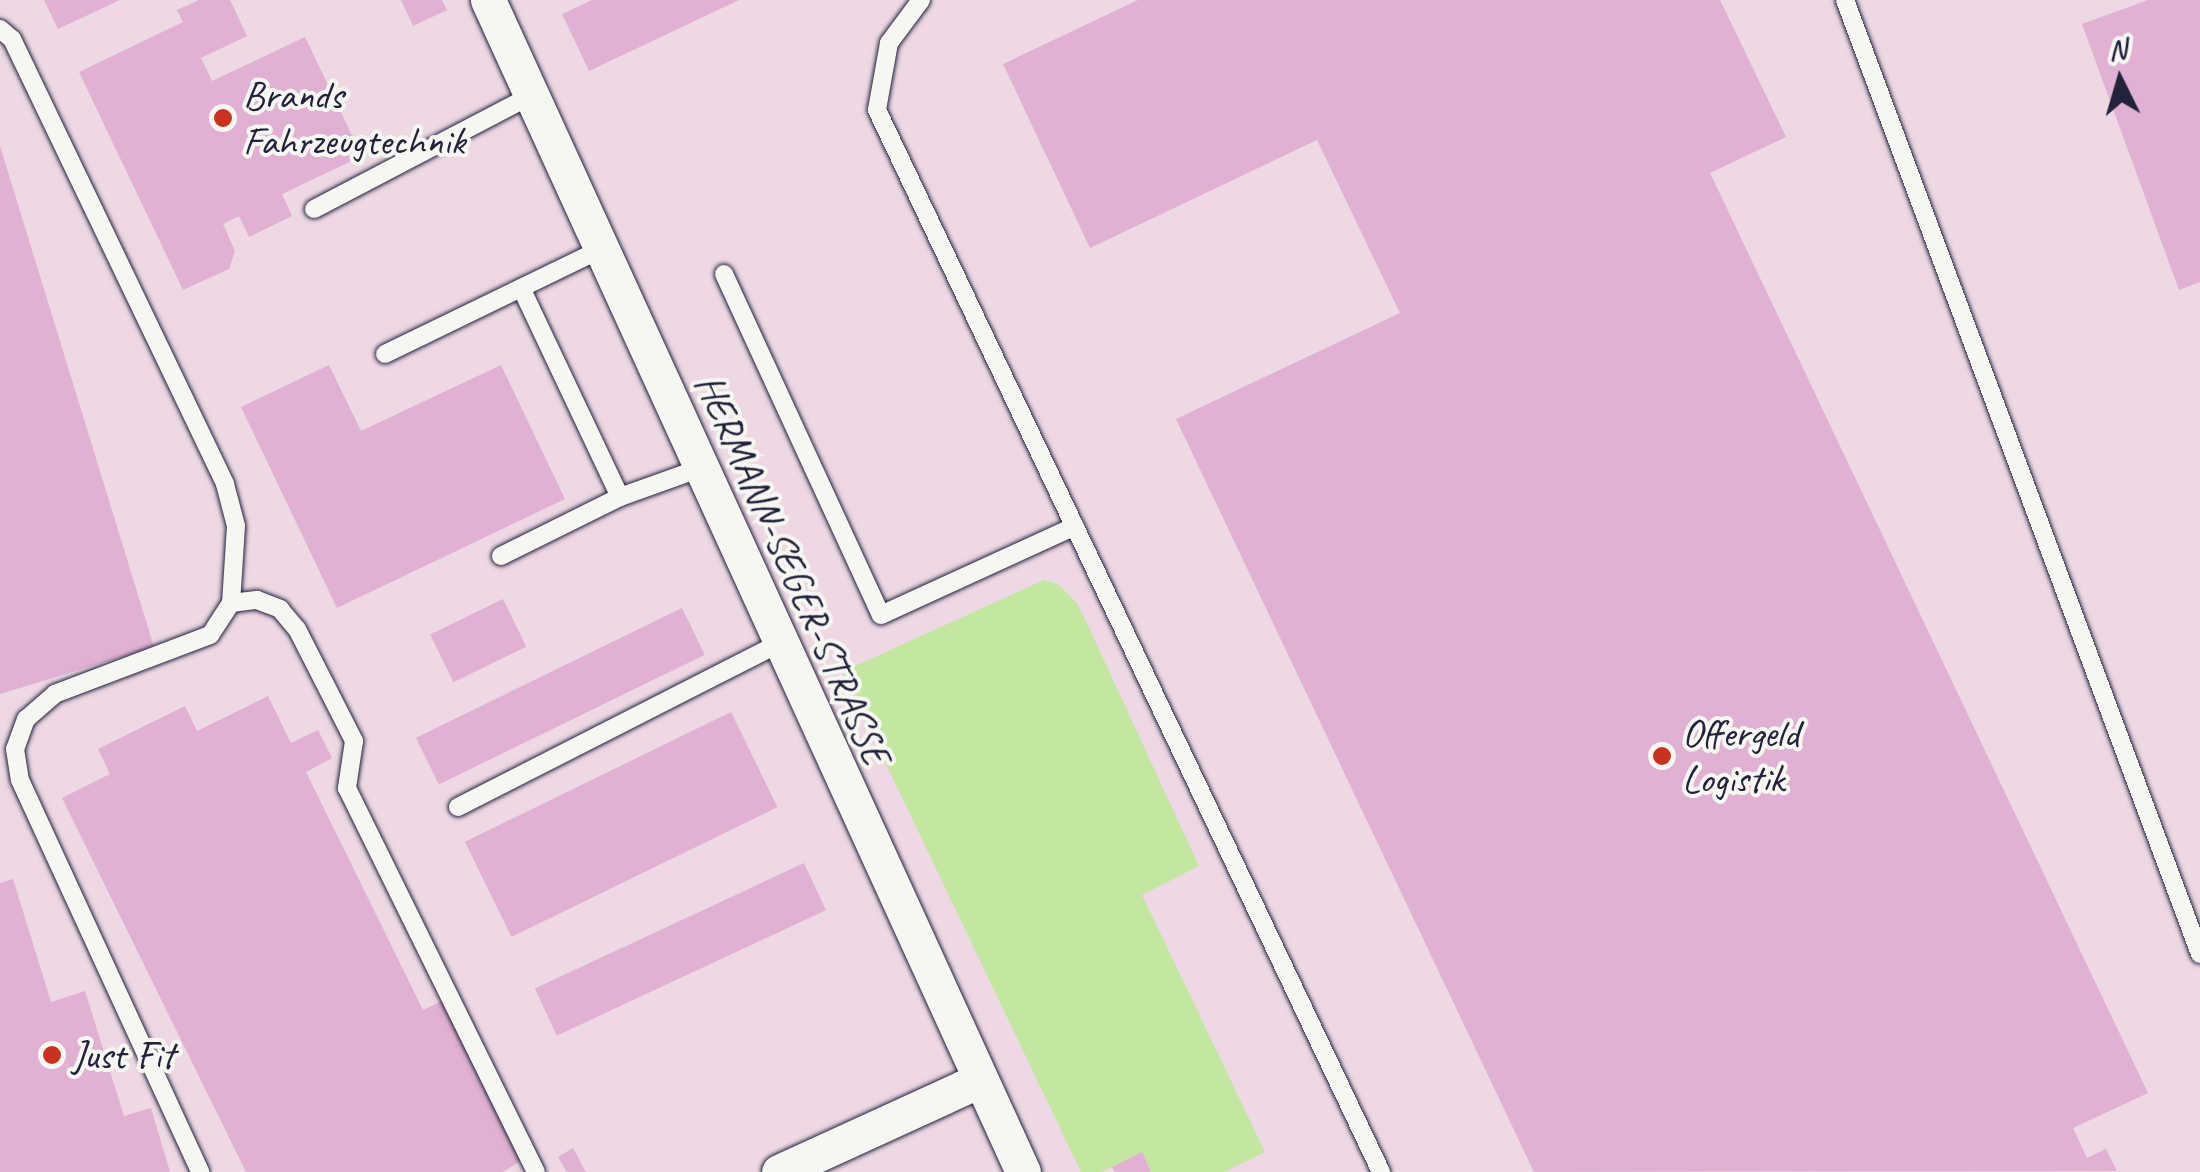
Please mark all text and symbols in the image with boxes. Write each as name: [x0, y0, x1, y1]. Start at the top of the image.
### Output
north arrow: [2070, 30, 2170, 130]
text: N: [2107, 31, 2128, 68]
place label: Brands Fahrzeugtechnik: [243, 71, 465, 165]
marker: Brands Fahrzeugtechnik: [212, 107, 234, 129]
street label: HERMANN-SEGER-STRASSE: [685, 366, 901, 772]
place label: Offergeld Logistik: [1682, 709, 1799, 803]
marker: Offergeld Logistik: [1651, 745, 1673, 767]
place label: Just Fit: [72, 1031, 174, 1079]
marker: Just Fit: [41, 1044, 63, 1066]

